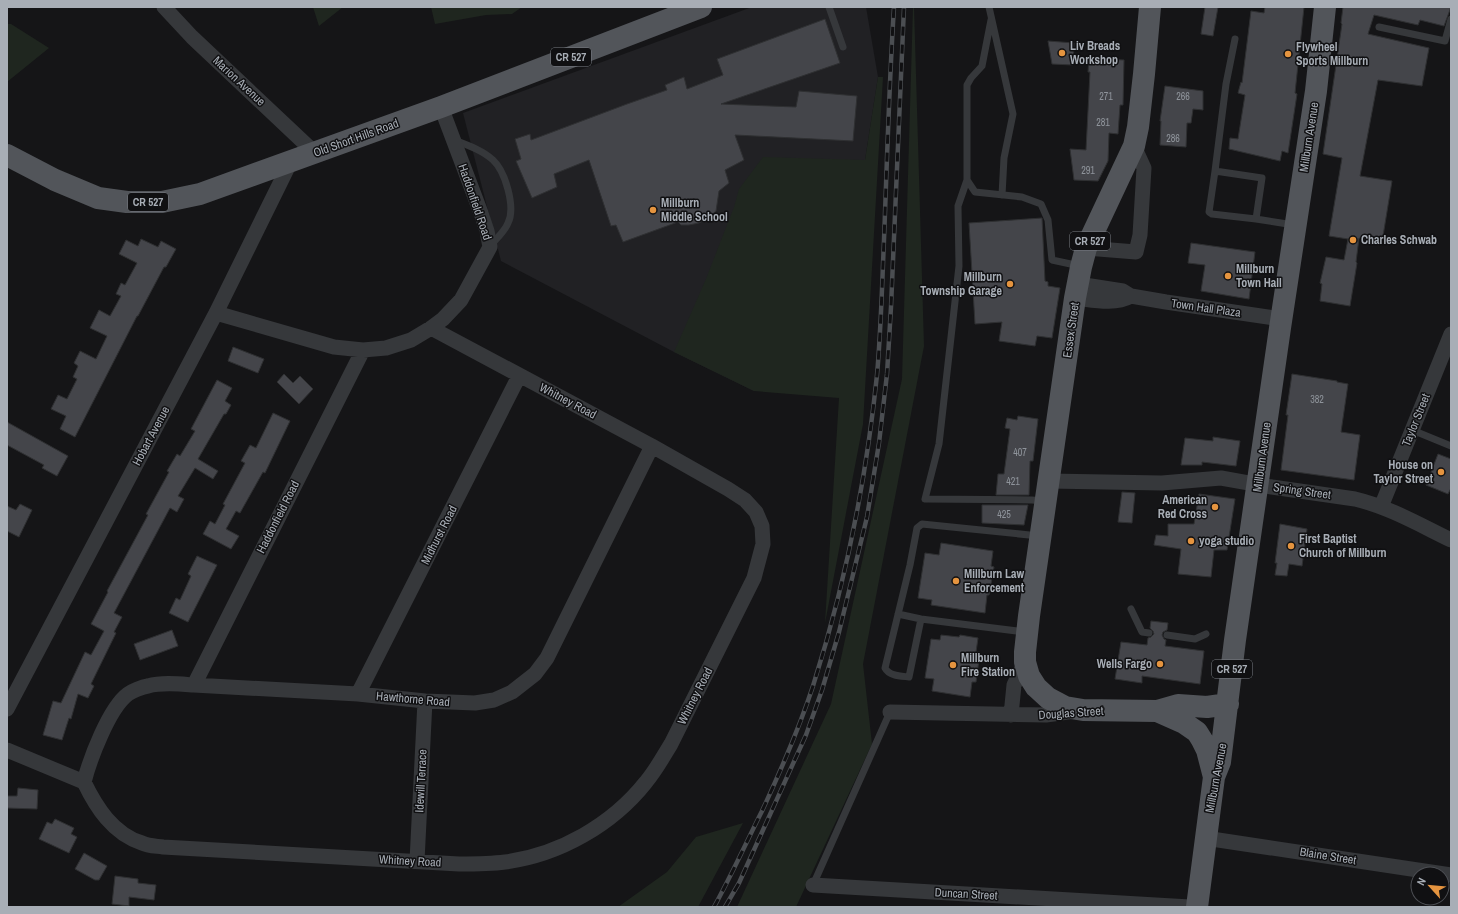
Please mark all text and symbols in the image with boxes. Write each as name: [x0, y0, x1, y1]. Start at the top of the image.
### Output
place label: Liv Breads Workshop: [1070, 38, 1121, 68]
place label: Flywheel Sports Millburn: [1296, 39, 1368, 69]
road number: CR 527: [551, 48, 591, 66]
marker: Liv Breads Workshop: [1057, 48, 1067, 58]
marker: Flywheel Sports Millburn: [1283, 49, 1293, 59]
street label: Marion Avenue: [209, 53, 269, 109]
house number: 271: [1099, 90, 1113, 103]
house number: 266: [1176, 90, 1190, 103]
street label: Millburn Avenue: [1296, 101, 1322, 173]
street label: Old Short Hills Road: [311, 115, 401, 161]
house number: 281: [1096, 116, 1110, 129]
house number: 286: [1166, 132, 1180, 145]
street label: Haddonfield Road: [455, 162, 495, 242]
house number: 291: [1081, 164, 1095, 177]
road number: CR 527: [128, 193, 168, 211]
place label: Millburn Middle School: [661, 195, 728, 225]
marker: Millburn Middle School: [648, 205, 658, 215]
road number: CR 527: [1070, 232, 1110, 250]
place label: Charles Schwab: [1361, 232, 1437, 248]
marker: Charles Schwab: [1348, 235, 1358, 245]
place label: Millburn Town Hall: [1236, 261, 1282, 291]
place label: Millburn Township Garage: [920, 269, 1003, 299]
marker: Millburn Town Hall: [1223, 271, 1233, 281]
marker: Millburn Township Garage: [1005, 279, 1015, 289]
street label: Town Hall Plaza: [1170, 295, 1242, 321]
street label: Essex Street: [1059, 301, 1083, 359]
street label: Whitney Road: [537, 379, 599, 423]
street label: Taylor Street: [1398, 391, 1434, 449]
house number: 382: [1310, 393, 1324, 406]
street label: Hobart Avenue: [129, 404, 173, 468]
street label: Millburn Avenue: [1249, 421, 1275, 493]
house number: 407: [1013, 446, 1027, 459]
place label: House on Taylor Street: [1374, 457, 1434, 487]
marker: House on Taylor Street: [1436, 467, 1446, 477]
house number: 421: [1006, 475, 1020, 488]
street label: Haddonfield Road: [253, 478, 303, 556]
street label: Spring Street: [1272, 479, 1332, 503]
place label: American Red Cross: [1158, 492, 1208, 522]
marker: American Red Cross: [1210, 502, 1220, 512]
street label: Midhurst Road: [417, 503, 461, 567]
house number: 425: [997, 508, 1011, 521]
place label: First Baptist Church of Millburn: [1299, 531, 1386, 561]
place label: yoga studio: [1199, 533, 1254, 549]
marker: yoga studio: [1186, 536, 1196, 546]
marker: First Baptist Church of Millburn: [1286, 541, 1296, 551]
place label: Millburn Law Enforcement: [964, 566, 1025, 596]
marker: Millburn Law Enforcement: [951, 576, 961, 586]
place label: Millburn Fire Station: [961, 650, 1015, 680]
place label: Wells Fargo: [1097, 656, 1152, 672]
marker: Wells Fargo: [1155, 659, 1165, 669]
marker: Millburn Fire Station: [948, 660, 958, 670]
road number: CR 527: [1212, 660, 1252, 678]
street label: Whitney Road: [674, 665, 716, 727]
street label: Hawthorne Road: [376, 688, 450, 710]
street label: Douglas Street: [1038, 703, 1104, 723]
street label: Millburn Avenue: [1201, 742, 1231, 814]
street label: Idewill Terrace: [411, 749, 431, 813]
street label: Blaine Street: [1299, 844, 1358, 868]
street label: Whitney Road: [378, 851, 442, 871]
north arrow: [1410, 866, 1450, 906]
text: N: [1413, 875, 1429, 888]
street label: Duncan Street: [934, 884, 998, 904]

